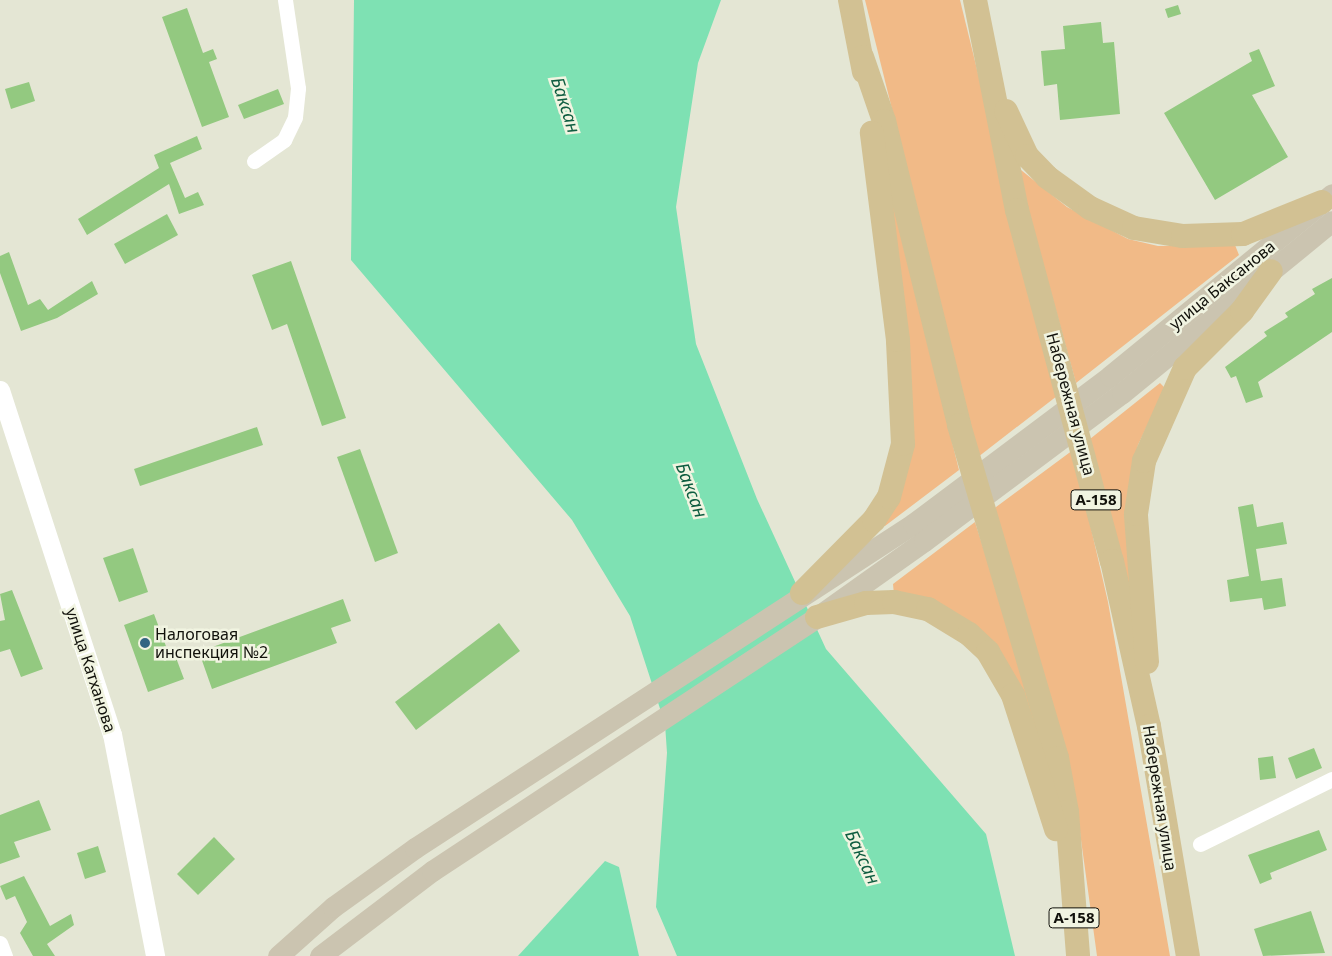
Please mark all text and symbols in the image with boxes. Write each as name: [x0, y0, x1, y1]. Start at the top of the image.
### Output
water label: Баксан: [547, 74, 585, 136]
street label: улица Баксанова: [1165, 236, 1279, 334]
street label: Набережная улица: [1043, 331, 1099, 477]
water label: Баксан: [672, 459, 712, 521]
road number: А-158: [1070, 488, 1122, 512]
street label: улица Катханова: [62, 605, 120, 735]
place label: Налоговая инспекция №2: [155, 624, 268, 662]
marker: Налоговая инспекция №2: [139, 637, 151, 649]
street label: Набережная улица: [1139, 724, 1181, 872]
water label: Баксан: [841, 826, 885, 888]
road number: А-158: [1048, 906, 1100, 930]

